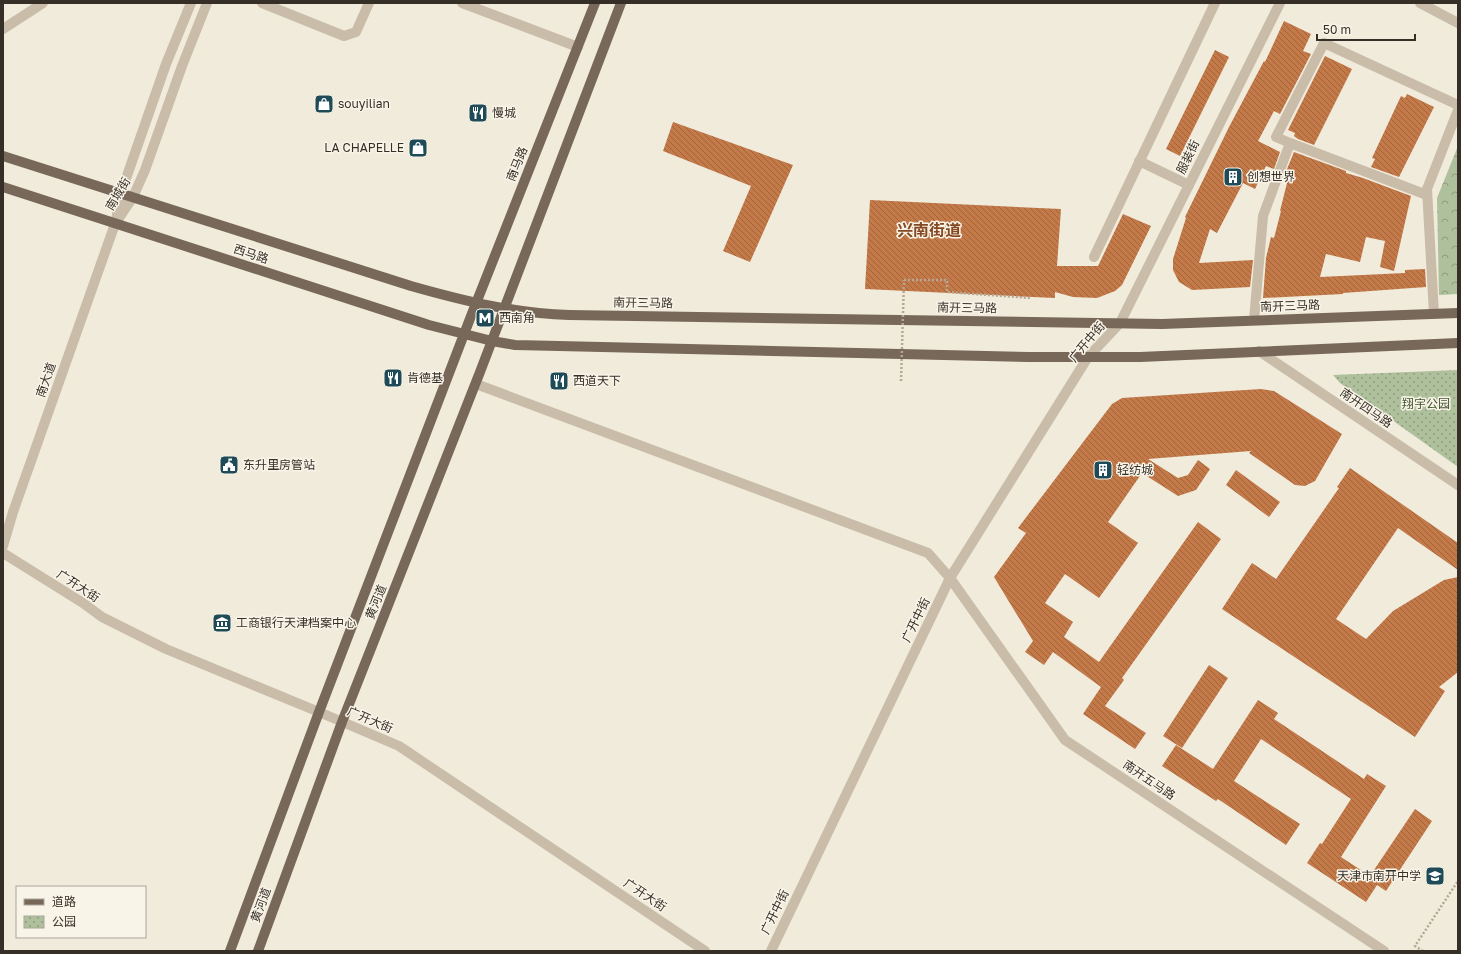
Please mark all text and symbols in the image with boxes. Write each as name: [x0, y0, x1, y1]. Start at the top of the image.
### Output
scale bar: [1317, 16, 1415, 42]
text: 50 m: [1323, 22, 1351, 37]
shop icon: souyilian: [313, 93, 335, 115]
place label: souyilian: [338, 96, 390, 111]
restaurant icon: 慢城: [467, 102, 489, 124]
place label: 慢城: [492, 105, 516, 120]
shop icon: LA CHAPELLE: [407, 137, 429, 159]
street label: 服装街: [1173, 137, 1202, 176]
place label: LA CHAPELLE: [324, 140, 404, 155]
street label: 南马路: [503, 144, 530, 183]
building icon: 创想世界: [1222, 166, 1244, 188]
place label: 创想世界: [1247, 169, 1295, 184]
street label: 南城街: [102, 174, 133, 213]
district label: 兴南街道: [897, 220, 961, 240]
street label: 西马路: [232, 241, 271, 266]
street label: 南开三马路: [613, 294, 673, 311]
street label: 南开三马路: [1260, 297, 1320, 314]
street label: 南开三马路: [937, 299, 997, 316]
metro station icon: 西南角: [474, 307, 496, 329]
place label: 西南角: [499, 310, 535, 325]
street label: 广开中街: [1065, 318, 1108, 365]
street label: 南大道: [33, 360, 58, 399]
restaurant icon: 肯德基: [382, 367, 404, 389]
place label: 肯德基: [407, 370, 443, 385]
restaurant icon: 西道天下: [548, 370, 570, 392]
place label: 西道天下: [573, 373, 621, 388]
street label: 南开四马路: [1337, 385, 1395, 431]
park label: 翔宇公园: [1402, 396, 1450, 411]
public building icon: 东升里房管站: [218, 454, 240, 476]
place label: 东升里房管站: [243, 457, 315, 472]
building icon: 轻纺城: [1092, 459, 1114, 481]
place label: 轻纺城: [1117, 462, 1153, 477]
street label: 广开大街: [54, 566, 102, 605]
street label: 黄河道: [362, 582, 389, 621]
street label: 广开中街: [898, 595, 933, 645]
museum icon: 工商银行天津档案中心: [211, 612, 233, 634]
place label: 工商银行天津档案中心: [236, 615, 356, 630]
street label: 广开大街: [345, 703, 395, 736]
street label: 南开五马路: [1120, 757, 1178, 803]
school or university icon: 天津市南开中学: [1424, 865, 1446, 887]
place label: 天津市南开中学: [1337, 868, 1421, 883]
street label: 广开大街: [621, 875, 669, 914]
street label: 黄河道: [247, 885, 274, 924]
legend: [16, 886, 146, 938]
street label: 广开中街: [757, 887, 792, 937]
text: 道路: [52, 894, 76, 909]
text: 公园: [52, 914, 76, 929]

